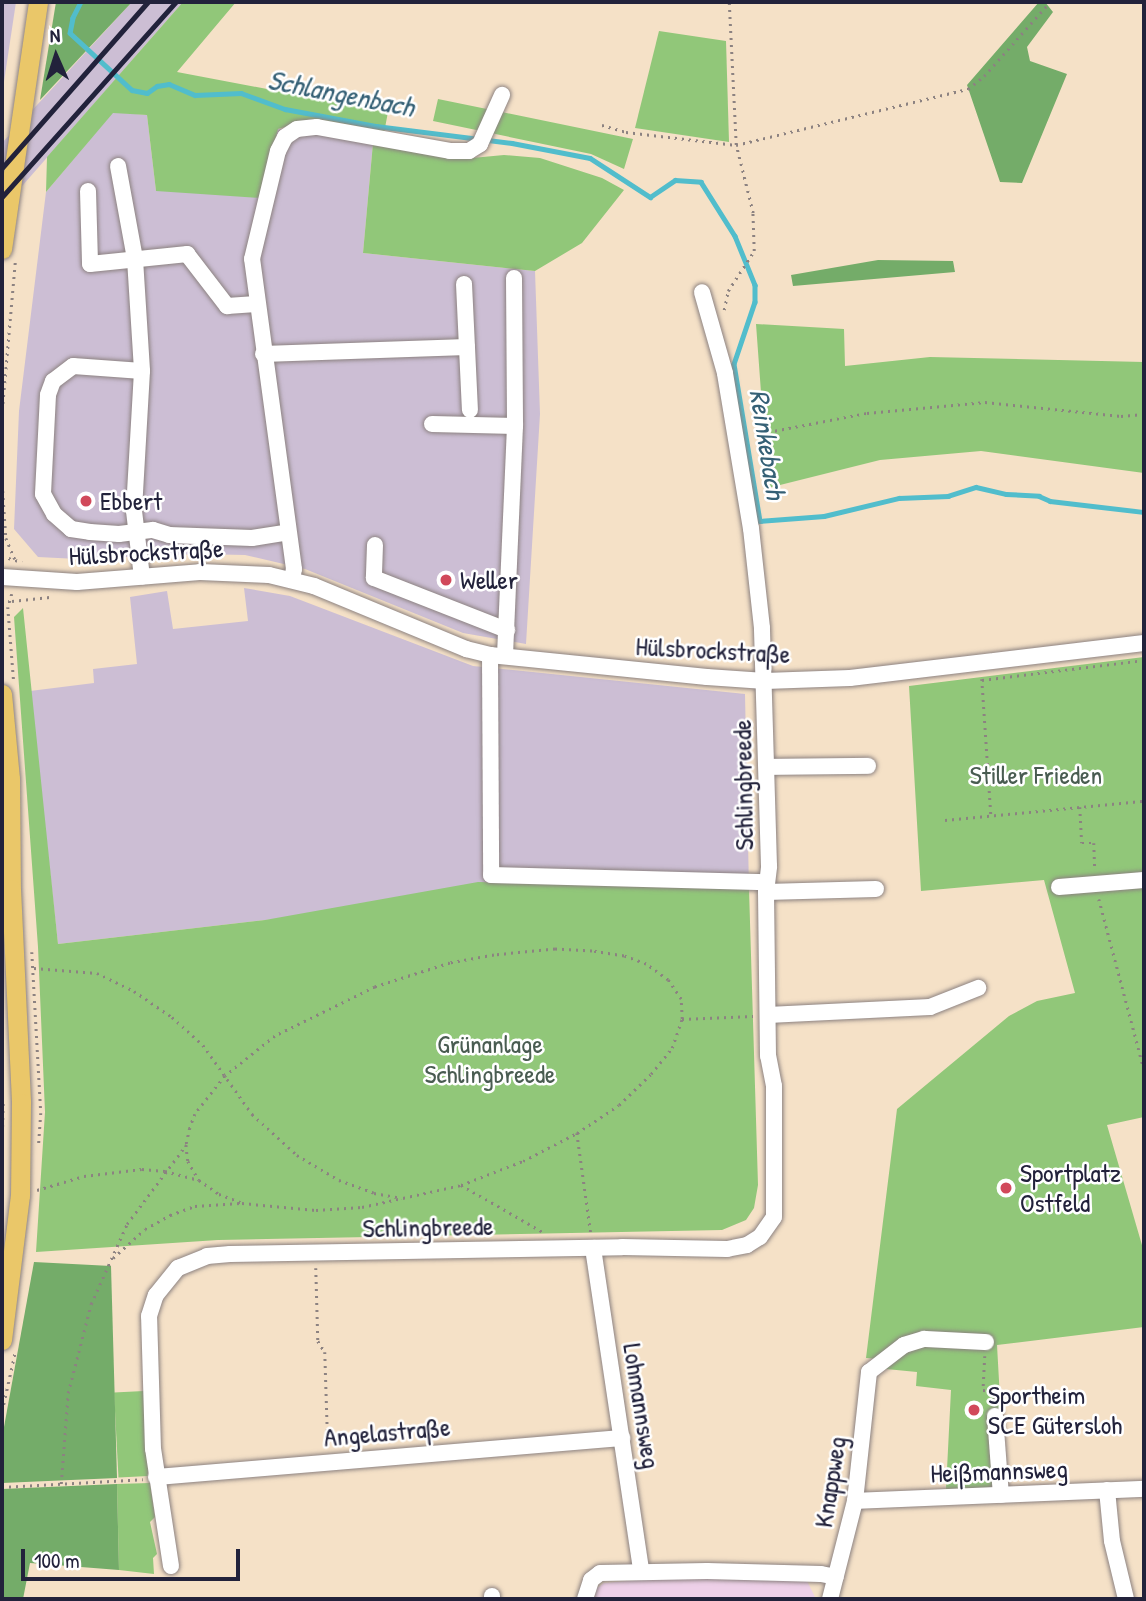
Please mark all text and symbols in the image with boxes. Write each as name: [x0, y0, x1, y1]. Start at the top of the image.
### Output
north arrow: [21, 21, 91, 91]
text: N: [49, 22, 61, 48]
water label: Schlangenbach: [265, 62, 417, 124]
water label: Reinkebach: [743, 387, 793, 501]
place label: Ebbert: [100, 485, 162, 517]
marker: Ebbert: [78, 493, 94, 509]
street label: Hülsbrockstraße: [68, 532, 224, 572]
place label: Weller: [460, 564, 518, 596]
marker: Weller: [438, 572, 454, 588]
street label: Hülsbrockstraße: [635, 630, 791, 670]
street label: Schlingbreede: [726, 719, 760, 851]
park label: Stiller Frieden: [970, 759, 1102, 791]
park label: Grünanlage Schlingbreede: [425, 1028, 555, 1090]
place label: Sportplatz Ostfeld: [1020, 1157, 1121, 1218]
marker: Sportplatz Ostfeld: [998, 1180, 1014, 1196]
street label: Schlingbreede: [362, 1210, 494, 1244]
street label: Lohmannsweg: [617, 1341, 667, 1471]
place label: Sportheim SCE Gütersloh: [988, 1379, 1122, 1440]
marker: Sportheim SCE Gütersloh: [966, 1402, 982, 1418]
street label: Angelastraße: [323, 1411, 451, 1453]
street label: Knappweg: [807, 1434, 853, 1530]
street label: Heißmannsweg: [930, 1453, 1068, 1489]
scale bar: [24, 1534, 243, 1578]
text: 100 m: [34, 1546, 80, 1575]

